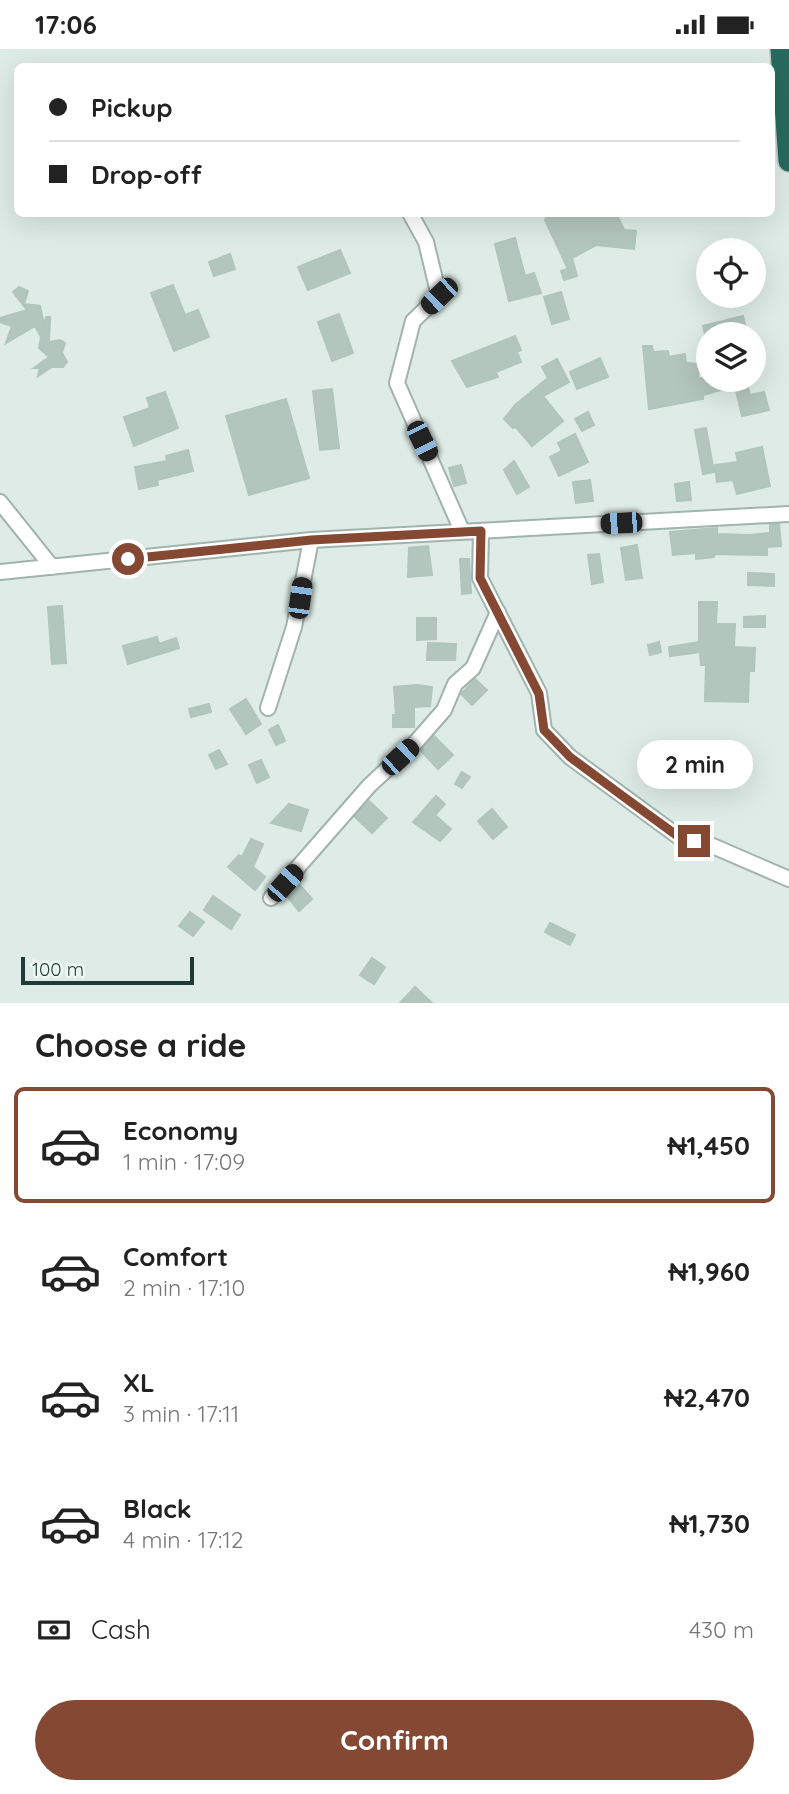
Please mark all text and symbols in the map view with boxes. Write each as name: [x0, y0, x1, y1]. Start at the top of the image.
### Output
text: 17:06: [35, 8, 97, 41]
text: Pickup: [91, 91, 173, 124]
text: Drop-off: [91, 158, 202, 191]
map controls: [696, 238, 766, 392]
button: locate: [696, 238, 766, 308]
car: [417, 274, 462, 318]
button: layers: [696, 322, 766, 392]
car: [404, 418, 441, 464]
car: [600, 511, 643, 535]
route start: [112, 543, 144, 575]
car: [287, 576, 314, 620]
car: [378, 735, 423, 779]
callout: 2 min: [636, 739, 752, 789]
text: 2 min: [665, 750, 725, 779]
route end: [678, 825, 710, 857]
car: [264, 860, 307, 906]
scale bar: [21, 954, 194, 986]
text: 100 m: [32, 957, 84, 981]
text: Choose a ride: [35, 1025, 247, 1065]
icon: car: [39, 1114, 102, 1177]
text: Economy: [123, 1114, 238, 1147]
text: ₦1,450: [667, 1129, 750, 1162]
text: 1 min · 17:09: [123, 1147, 245, 1176]
icon: car: [39, 1240, 102, 1303]
text: Comfort: [123, 1240, 228, 1273]
text: ₦1,960: [669, 1255, 750, 1288]
text: 2 min · 17:10: [123, 1273, 245, 1302]
icon: car: [39, 1366, 102, 1429]
text: XL: [123, 1366, 155, 1399]
text: ₦2,470: [664, 1381, 750, 1414]
text: 3 min · 17:11: [123, 1399, 239, 1428]
icon: car: [39, 1492, 102, 1555]
text: Black: [123, 1492, 192, 1525]
text: ₦1,730: [669, 1507, 750, 1540]
text: 4 min · 17:12: [123, 1525, 244, 1554]
icon: cash: [35, 1611, 73, 1649]
text: Cash: [91, 1613, 151, 1646]
text: 430 m: [689, 1615, 754, 1644]
button: Confirm: [35, 1700, 754, 1780]

